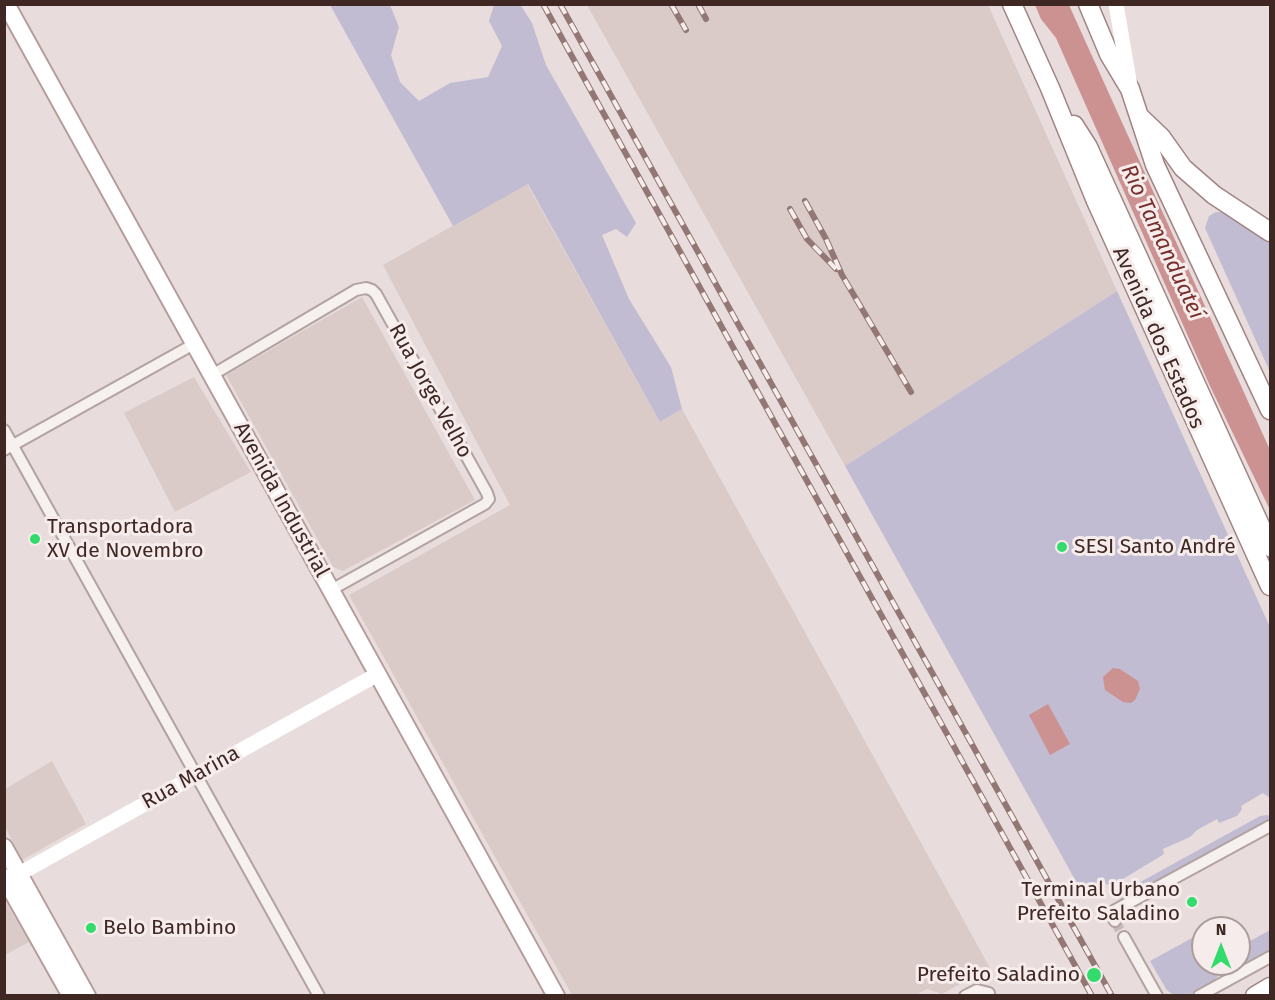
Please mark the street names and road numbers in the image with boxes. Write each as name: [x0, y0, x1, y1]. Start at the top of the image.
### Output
street label: Avenida dos Estados: [1107, 243, 1209, 433]
street label: Rua Jorge Velho: [383, 320, 477, 462]
street label: Avenida Industrial: [228, 418, 334, 582]
street label: Rua Marina: [138, 741, 244, 815]

